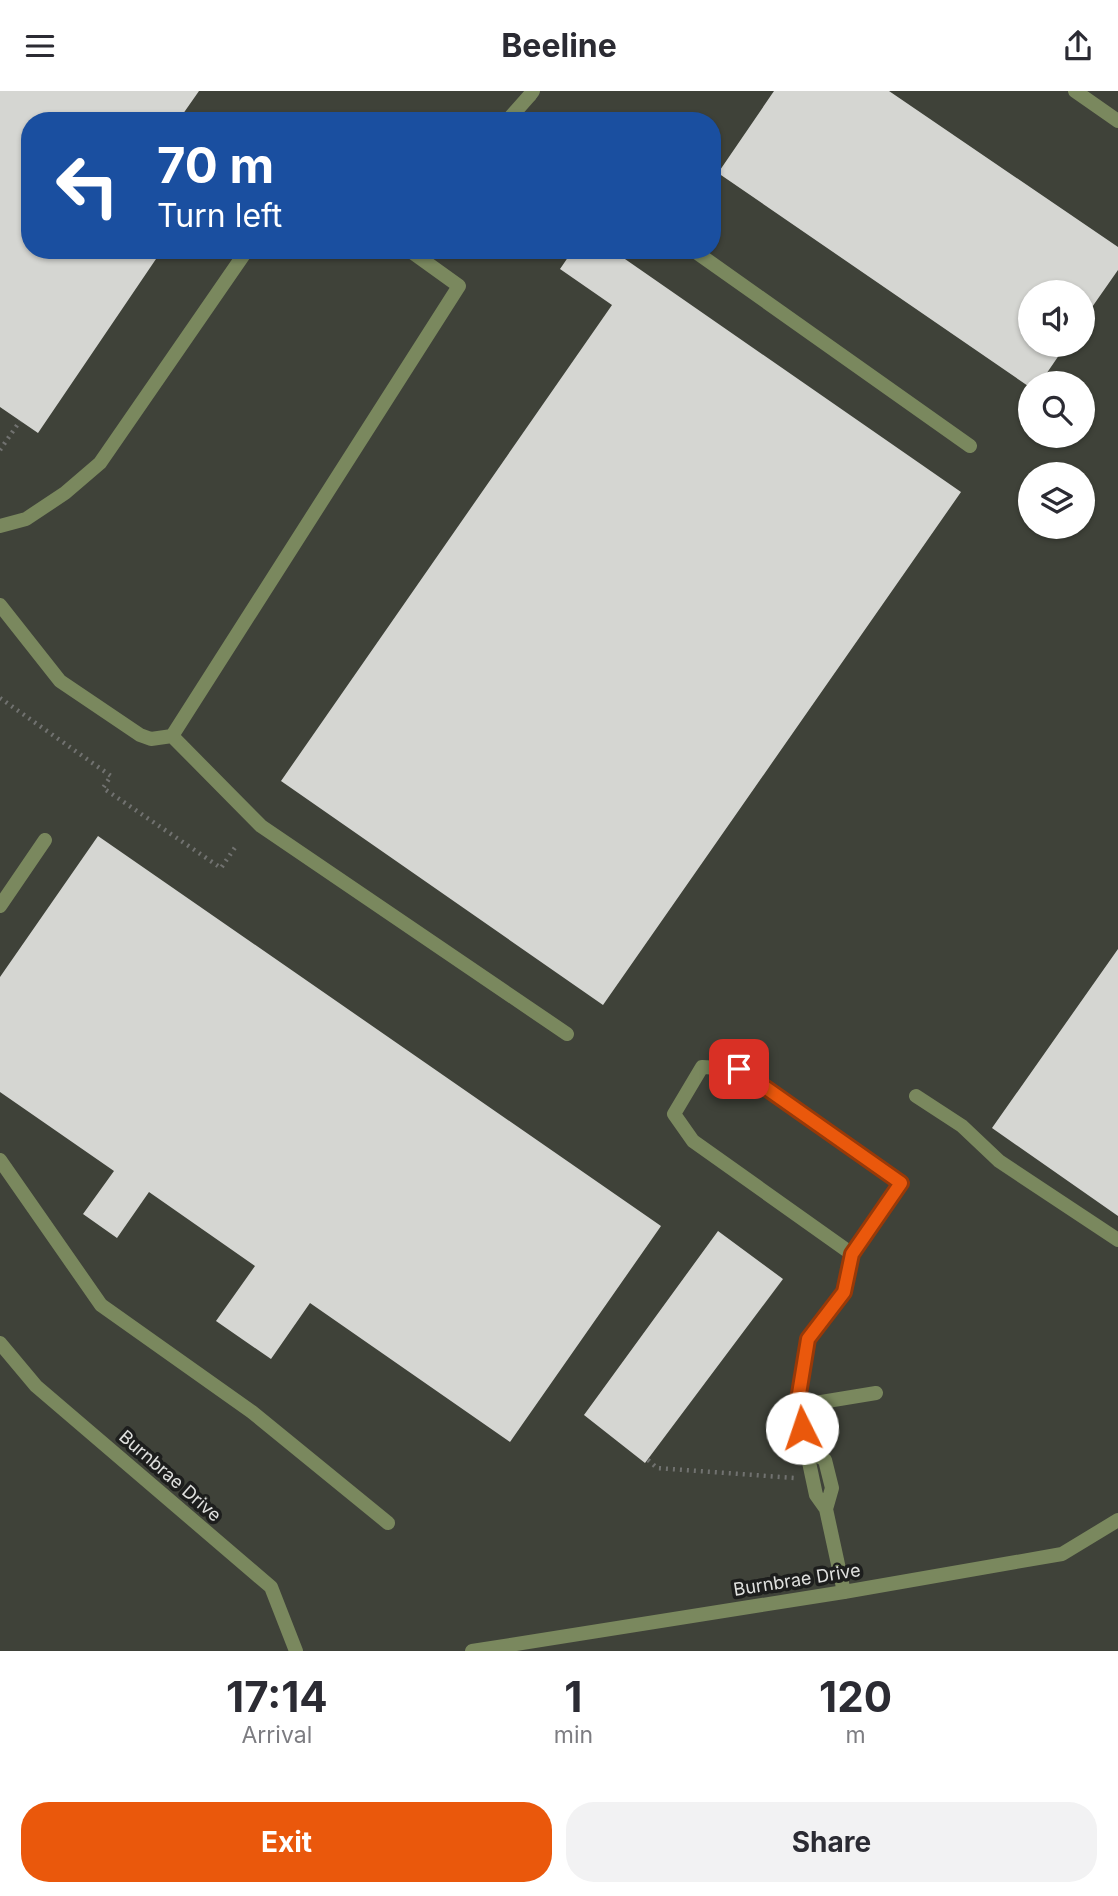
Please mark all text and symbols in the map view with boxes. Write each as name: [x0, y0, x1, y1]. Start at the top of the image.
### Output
text: Beeline: [501, 26, 617, 65]
icon: menu: [21, 27, 59, 65]
icon: share: [1059, 27, 1097, 65]
text: 70 m: [157, 136, 274, 195]
icon: left: [42, 140, 133, 231]
text: Turn left: [157, 196, 282, 235]
map controls: [1018, 280, 1095, 539]
button: sound: [1018, 280, 1095, 357]
button: search: [1018, 371, 1095, 448]
button: layers: [1018, 462, 1095, 539]
pin: [709, 1039, 769, 1099]
icon: arrive: [720, 1050, 758, 1088]
position arrow: [765, 1391, 839, 1465]
street label: Burnbrae Drive: [115, 1426, 226, 1526]
street label: Burnbrae Drive: [732, 1559, 862, 1600]
text: 17:14: [226, 1671, 328, 1722]
text: 1: [564, 1671, 582, 1722]
text: 120: [819, 1671, 892, 1722]
text: Arrival: [241, 1721, 312, 1749]
text: min: [554, 1721, 593, 1749]
text: m: [845, 1721, 866, 1749]
button: Exit: [21, 1802, 552, 1882]
button: Share: [566, 1802, 1097, 1882]

